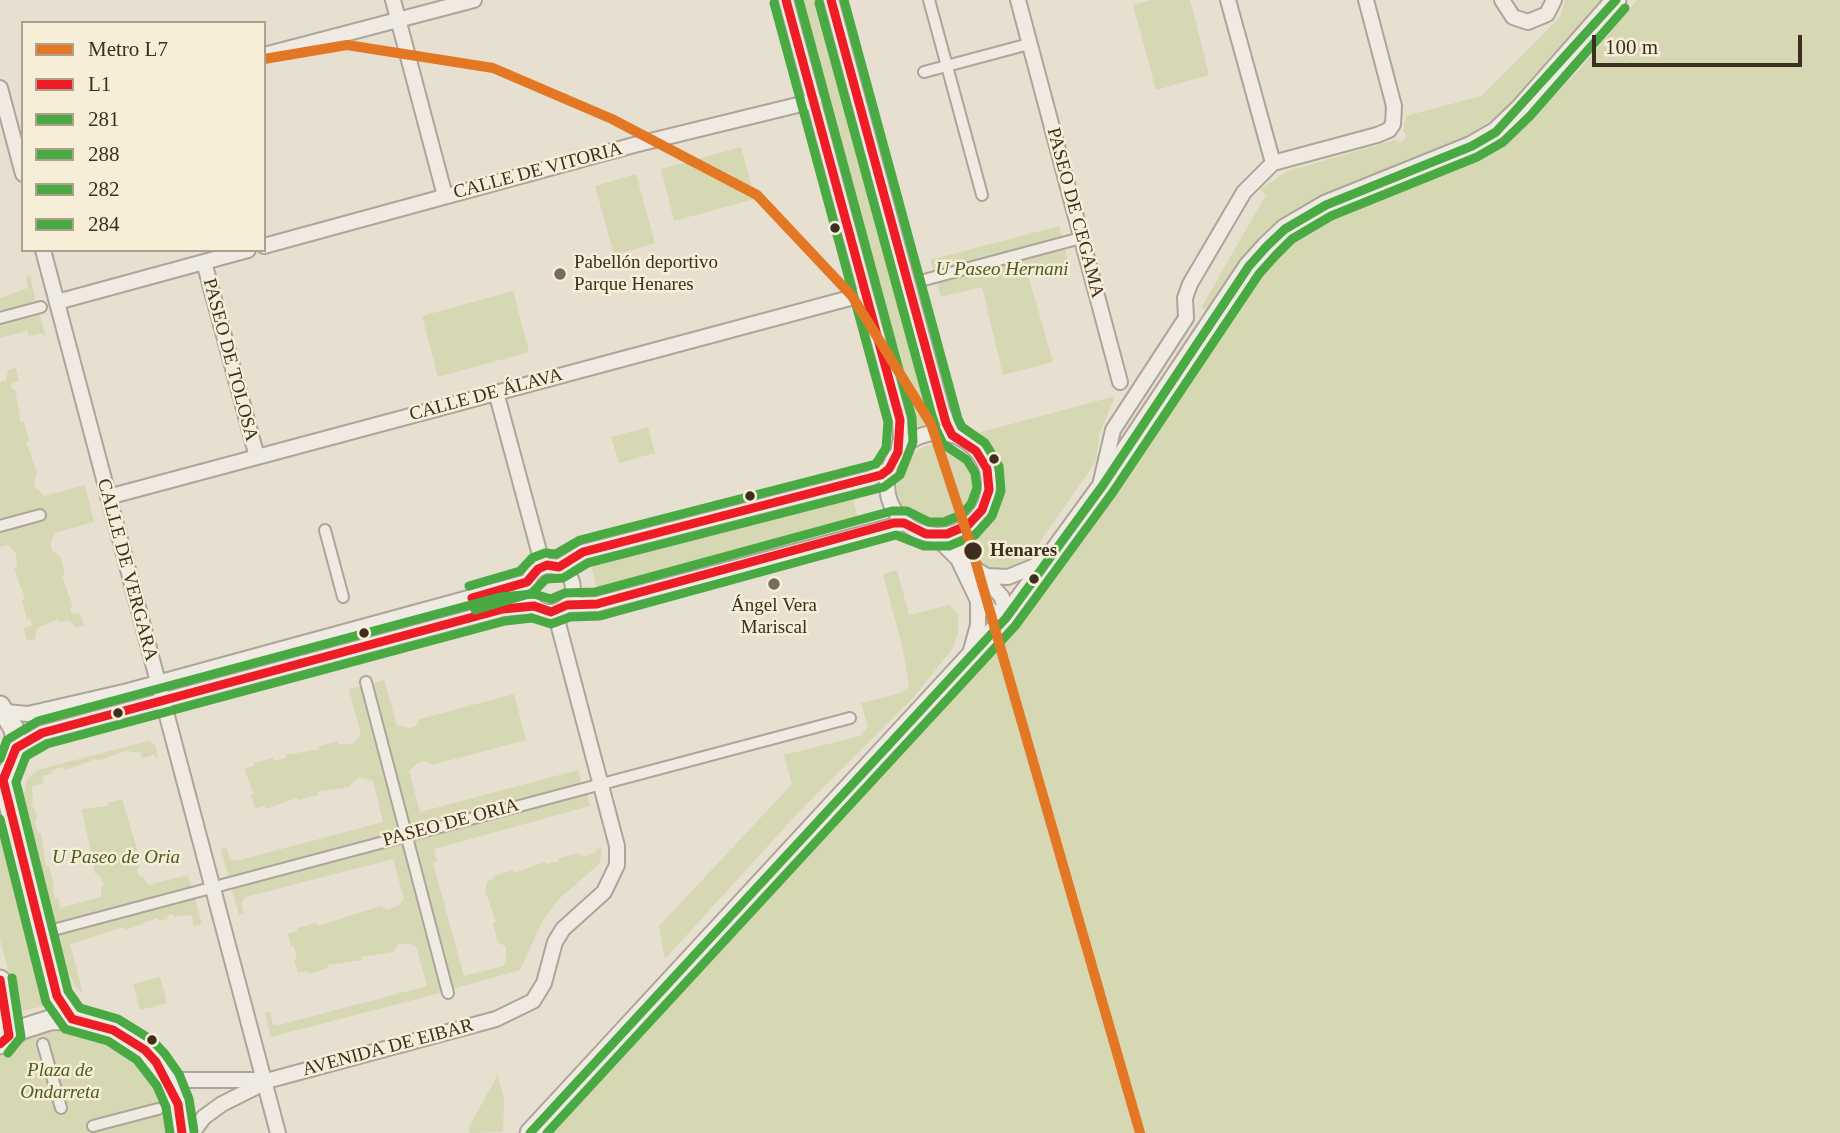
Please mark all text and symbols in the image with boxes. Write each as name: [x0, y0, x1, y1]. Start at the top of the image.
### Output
legend: [21, 21, 266, 252]
scale bar: [1595, 21, 1805, 65]
text: 100 m: [1605, 35, 1658, 59]
text: Metro L7: [88, 37, 168, 61]
text: L1: [88, 72, 111, 96]
text: 281: [88, 107, 120, 131]
street label: PASEO DE CEGAMA: [1041, 125, 1109, 301]
street label: CALLE DE VITORIA: [451, 137, 625, 205]
text: 288: [88, 142, 120, 166]
text: 282: [88, 177, 120, 201]
text: 284: [88, 212, 120, 236]
unlabelled marker: [828, 221, 842, 235]
place label: Pabellón deportivo Parque Henares: [574, 252, 718, 296]
park label: U Paseo Hernani: [936, 259, 1068, 281]
marker: Pabellón deportivo Parque Henares: [552, 266, 568, 282]
street label: PASEO DE TOLOSA: [197, 276, 263, 444]
street label: CALLE DE ÁLAVA: [407, 364, 565, 426]
unlabelled marker: [987, 452, 1001, 466]
street label: CALLE DE VERGARA: [92, 476, 162, 664]
unlabelled marker: [743, 489, 757, 503]
marker: Henares: [962, 540, 984, 562]
place label: Henares: [990, 540, 1057, 562]
unlabelled marker: [1027, 572, 1041, 586]
marker: Ángel Vera Mariscal: [766, 576, 782, 592]
place label: Ángel Vera Mariscal: [731, 595, 817, 639]
unlabelled marker: [357, 626, 371, 640]
unlabelled marker: [111, 706, 125, 720]
street label: PASEO DE ORIA: [381, 794, 521, 852]
park label: U Paseo de Oria: [52, 847, 180, 869]
street label: AVENIDA DE EIBAR: [300, 1014, 476, 1082]
unlabelled marker: [145, 1033, 159, 1047]
park label: Plaza de Ondarreta: [20, 1060, 100, 1104]

